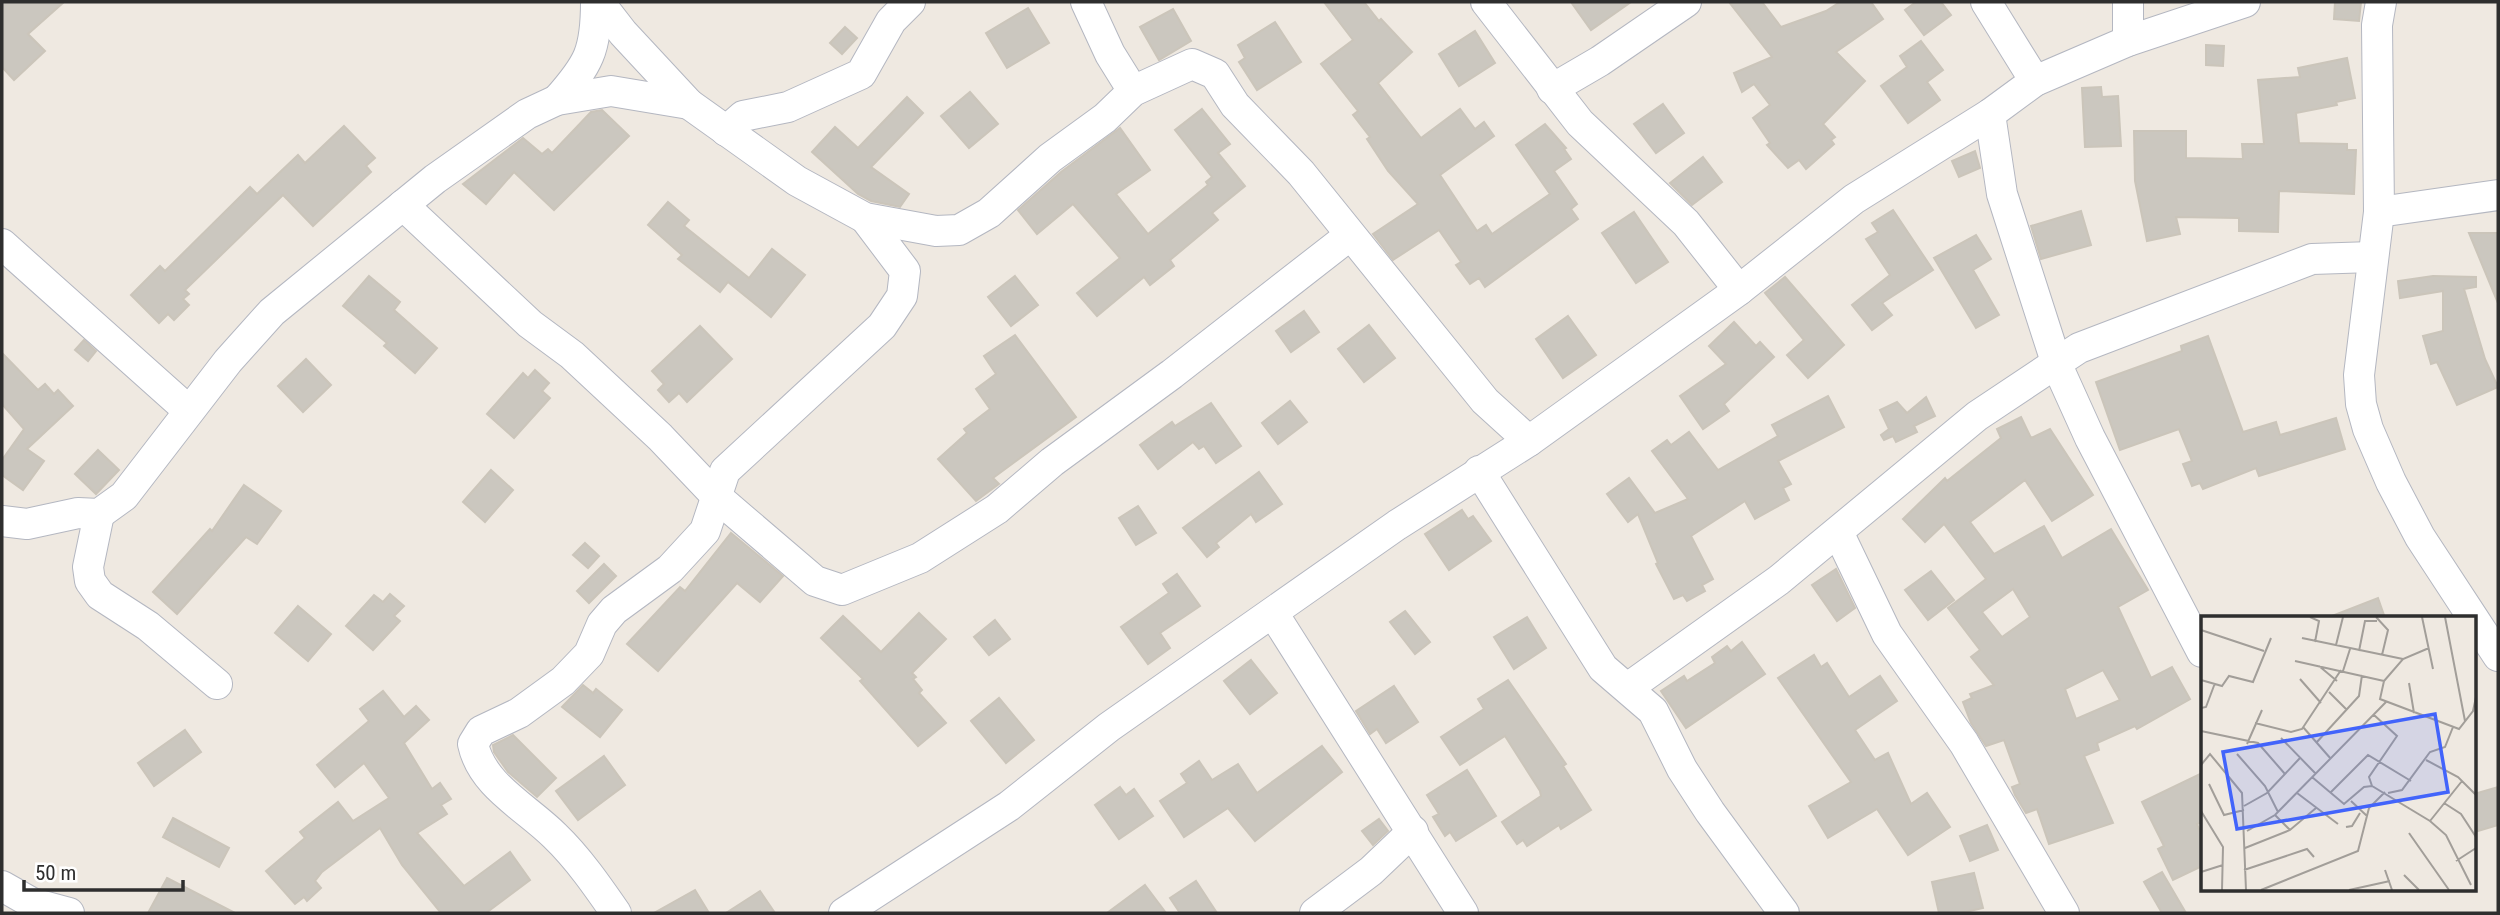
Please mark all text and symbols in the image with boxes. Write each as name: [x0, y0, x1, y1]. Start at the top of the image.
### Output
inset map: [2201, 616, 2476, 890]
scale bar: [24, 848, 184, 892]
text: 50 m: [35, 861, 76, 885]

